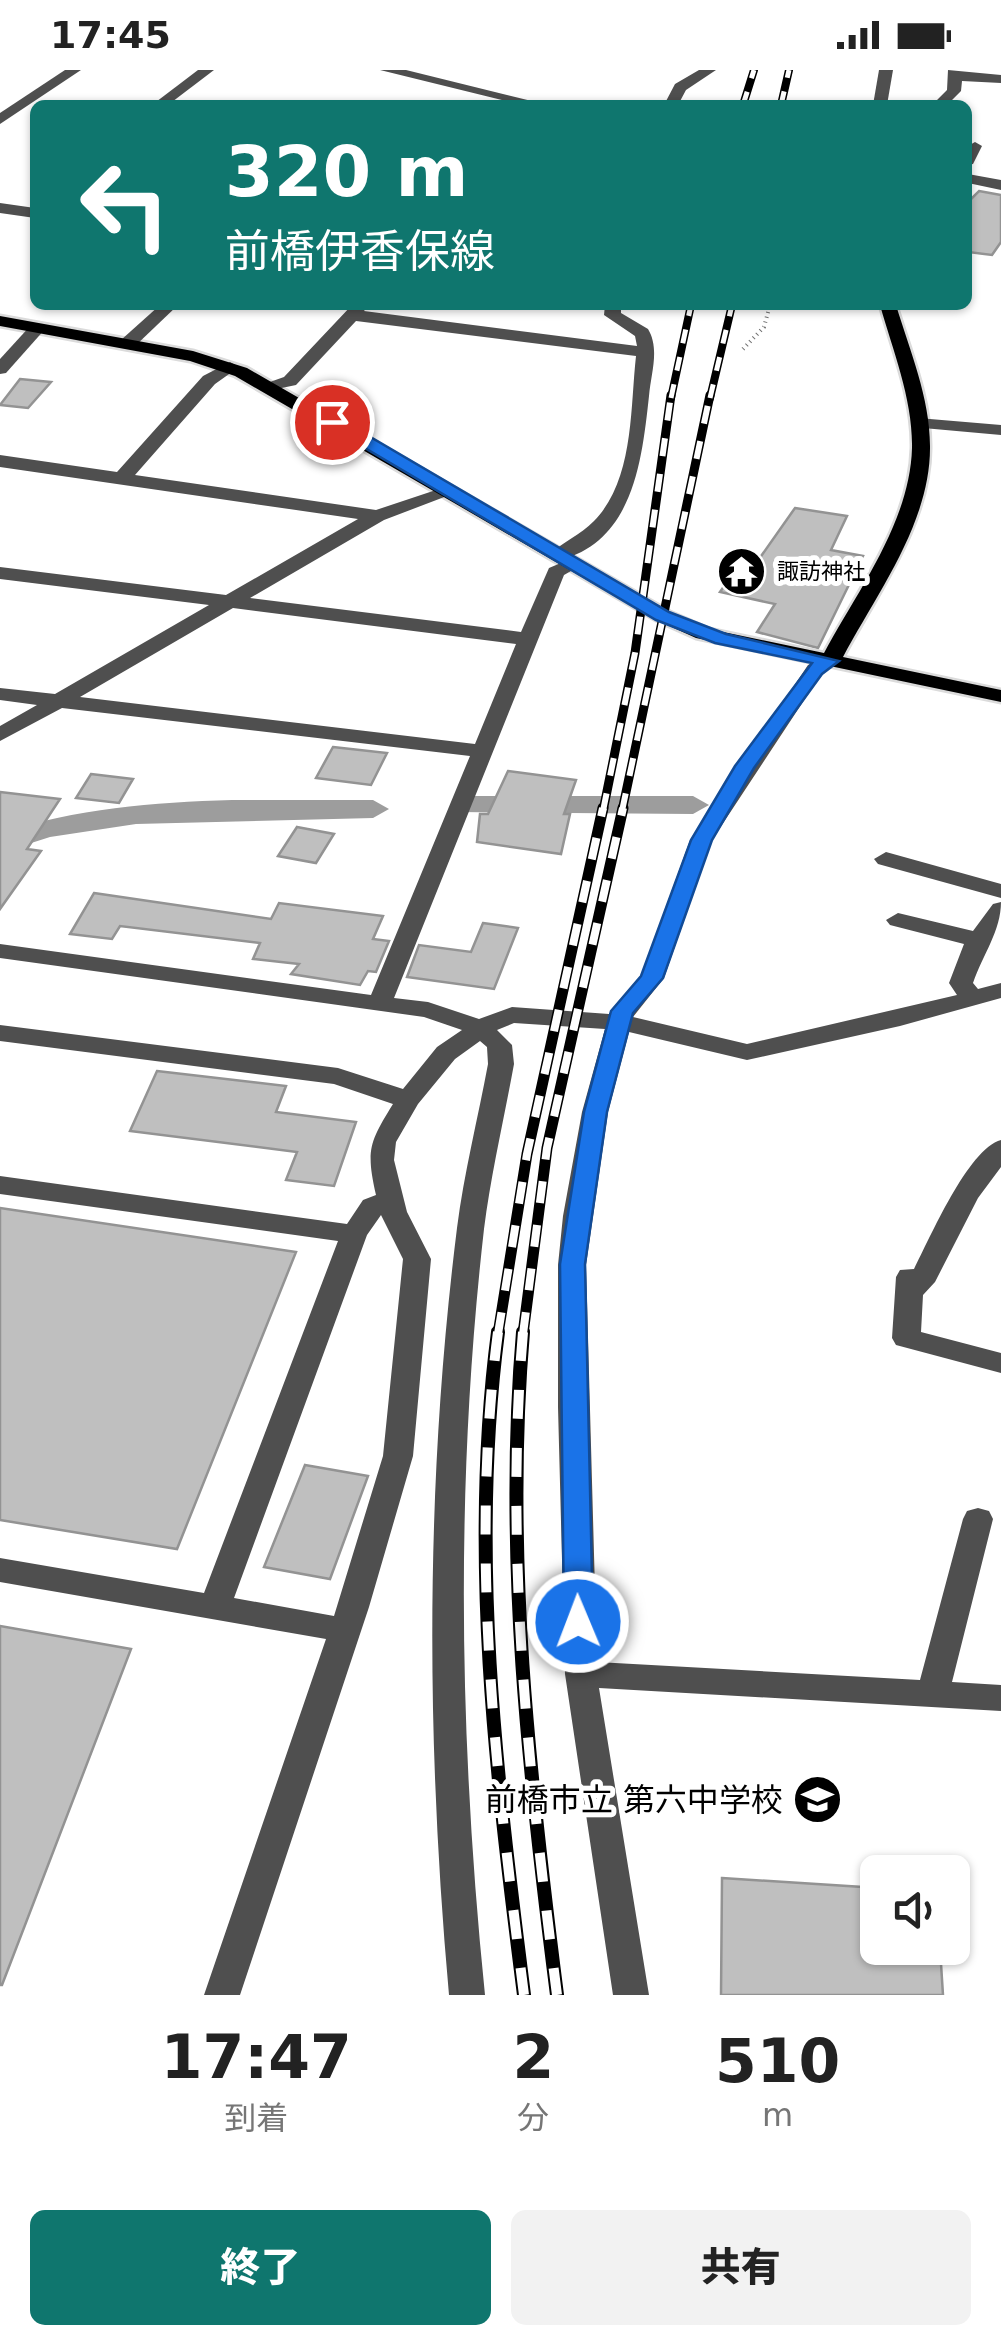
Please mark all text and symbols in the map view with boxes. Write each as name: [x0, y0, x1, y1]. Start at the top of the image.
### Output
text: 17:45: [50, 13, 171, 57]
text: 320 m: [225, 131, 468, 213]
icon: left: [60, 140, 190, 270]
text: 前橋伊香保線: [225, 225, 495, 278]
pin: [290, 380, 375, 465]
icon: arrive: [305, 395, 360, 450]
temple icon: 諏訪神社: [716, 545, 768, 597]
place label: 諏訪神社: [777, 559, 865, 584]
position arrow: [526, 1570, 630, 1674]
school or university icon: 前橋市立 第六中学校: [792, 1774, 844, 1826]
place label: 前橋市立 第六中学校: [485, 1781, 783, 1819]
map controls: [860, 1855, 970, 1965]
button: sound: [860, 1855, 970, 1965]
text: 17:47: [161, 2022, 352, 2092]
text: 2: [513, 2022, 554, 2092]
text: 510: [715, 2026, 840, 2096]
text: m: [762, 2096, 793, 2134]
text: 到着: [224, 2099, 288, 2137]
text: 分: [517, 2099, 549, 2137]
button: 終了: [30, 2210, 491, 2325]
button: 共有: [511, 2210, 971, 2325]

